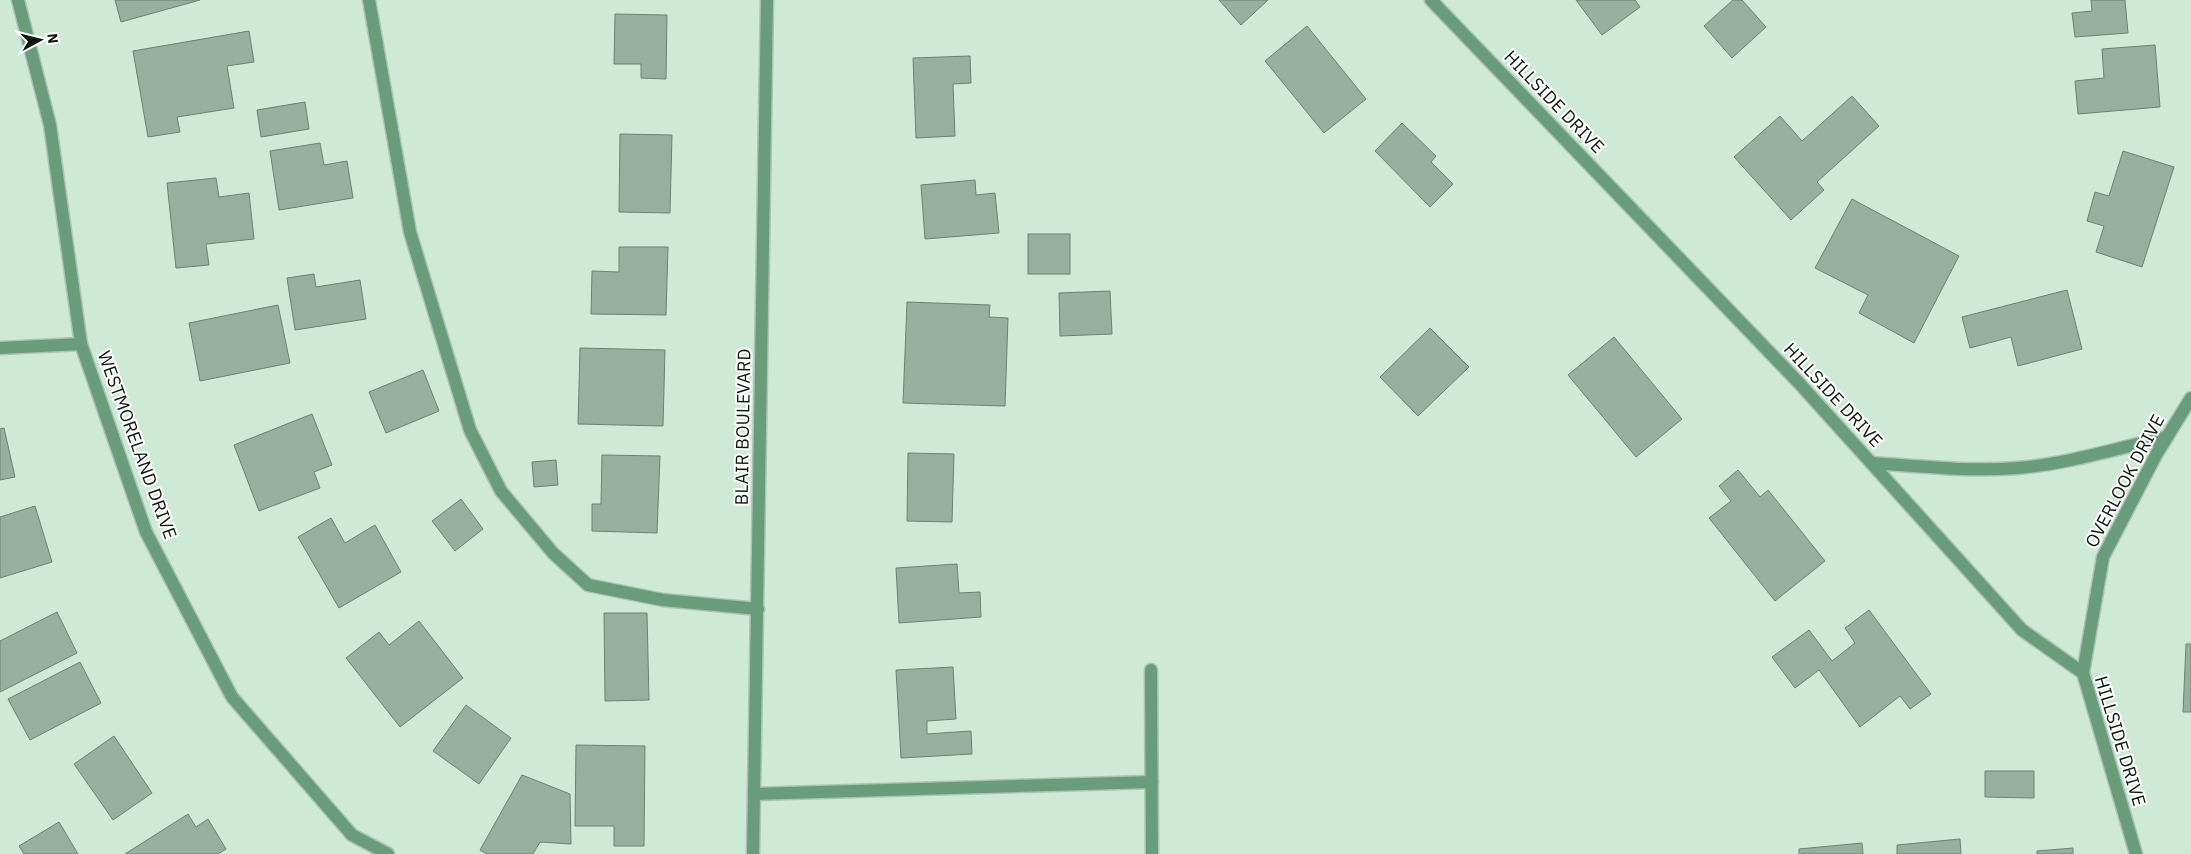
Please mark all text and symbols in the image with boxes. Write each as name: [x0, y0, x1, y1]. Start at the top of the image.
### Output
north arrow: [15, 15, 65, 65]
text: N: [43, 32, 62, 45]
street label: HILLSIDE DRIVE: [1499, 45, 1609, 158]
street label: HILLSIDE DRIVE: [1779, 338, 1888, 452]
street label: WESTMORELAND DRIVE: [93, 348, 182, 542]
street label: BLAIR BOULEVARD: [730, 348, 755, 506]
street label: OVERLOOK DRIVE: [2080, 410, 2169, 551]
street label: HILLSIDE DRIVE: [2090, 673, 2151, 809]

